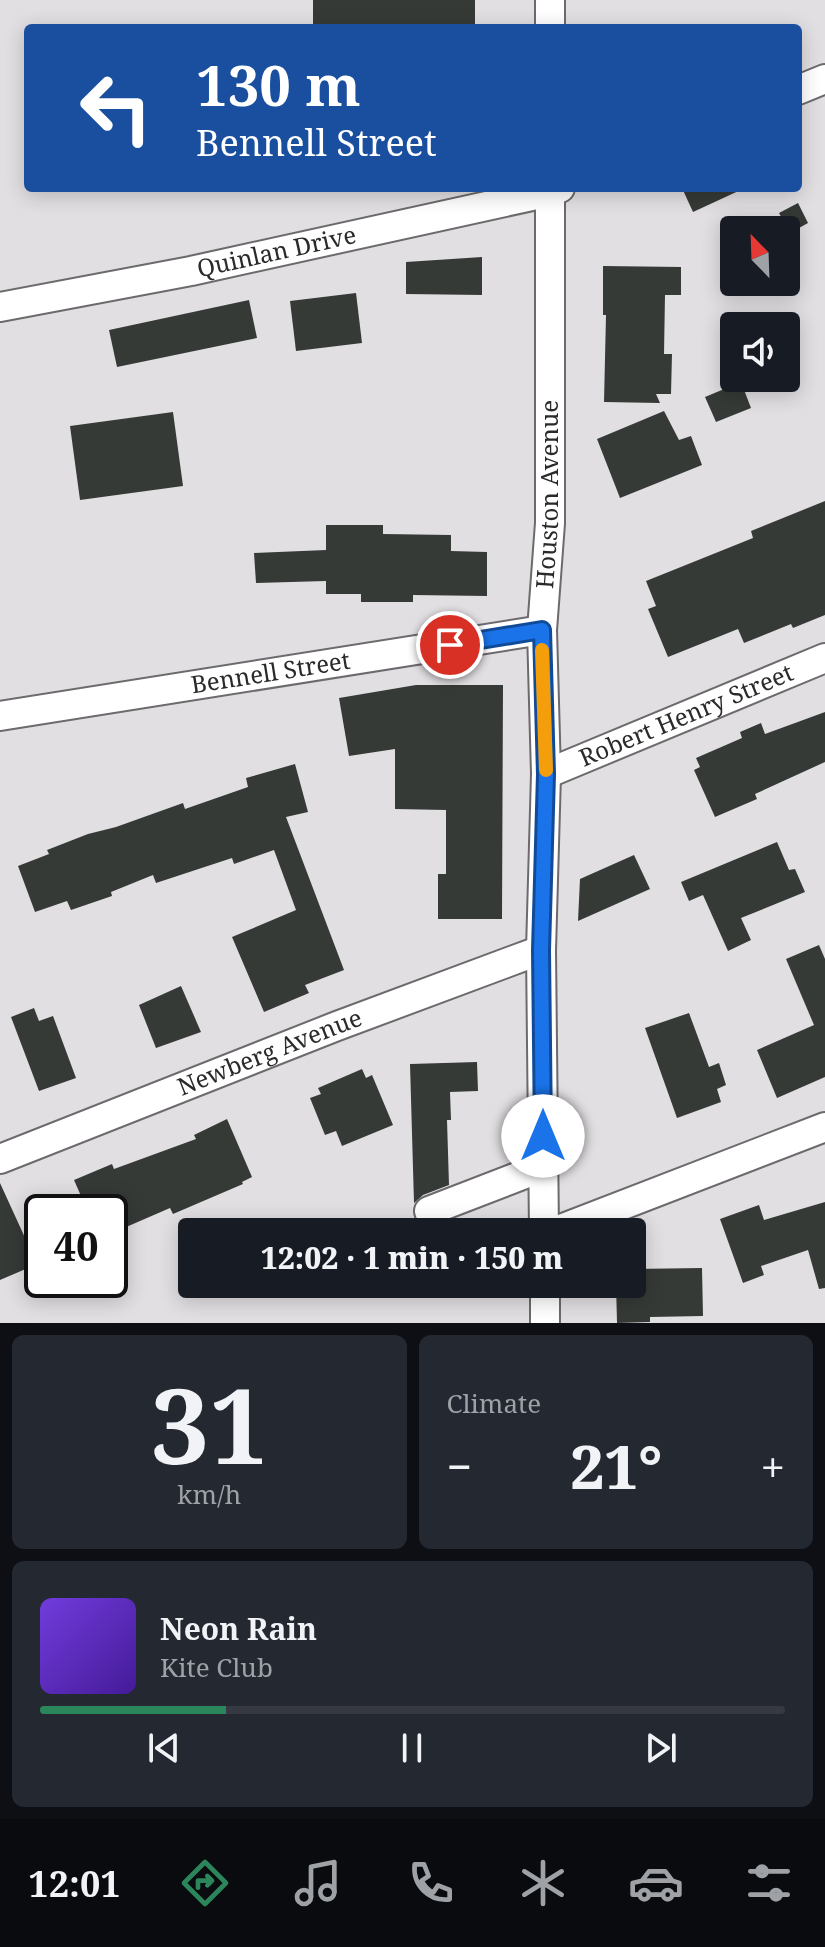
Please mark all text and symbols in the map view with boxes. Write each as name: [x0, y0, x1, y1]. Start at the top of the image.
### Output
text: 130 m: [196, 46, 361, 122]
icon: left: [64, 56, 168, 160]
text: Bennell Street: [196, 118, 437, 167]
north arrow: [720, 216, 800, 296]
map controls: [720, 216, 800, 392]
street label: Quinlan Drive: [194, 217, 359, 284]
button: sound: [720, 312, 800, 392]
street label: Houston Avenue: [527, 400, 565, 590]
pin: [416, 611, 484, 679]
icon: arrive: [428, 623, 472, 667]
street label: Bennell Street: [189, 643, 352, 700]
street label: Robert Henry Street: [574, 655, 798, 773]
street label: Newberg Avenue: [172, 1000, 366, 1102]
position arrow: [501, 1094, 585, 1178]
speed limit sign: 40: [24, 1194, 128, 1298]
text: 12:02 · 1 min · 150 m: [261, 1237, 563, 1278]
text: 31: [150, 1353, 268, 1494]
text: Climate: [447, 1385, 541, 1421]
text: 21°: [570, 1425, 662, 1507]
text: −: [447, 1436, 472, 1496]
text: +: [760, 1436, 785, 1496]
text: km/h: [177, 1476, 241, 1512]
text: Neon Rain: [160, 1608, 317, 1649]
text: Kite Club: [160, 1649, 273, 1685]
icon: previous: [142, 1726, 186, 1770]
icon: pause: [390, 1726, 434, 1770]
icon: next: [639, 1726, 683, 1770]
icon: directions: [177, 1855, 233, 1911]
icon: music: [290, 1855, 346, 1911]
icon: phone: [403, 1855, 459, 1911]
icon: climate: [515, 1855, 571, 1911]
icon: car: [628, 1855, 684, 1911]
icon: filters: [741, 1855, 797, 1911]
text: 12:01: [28, 1859, 121, 1908]

